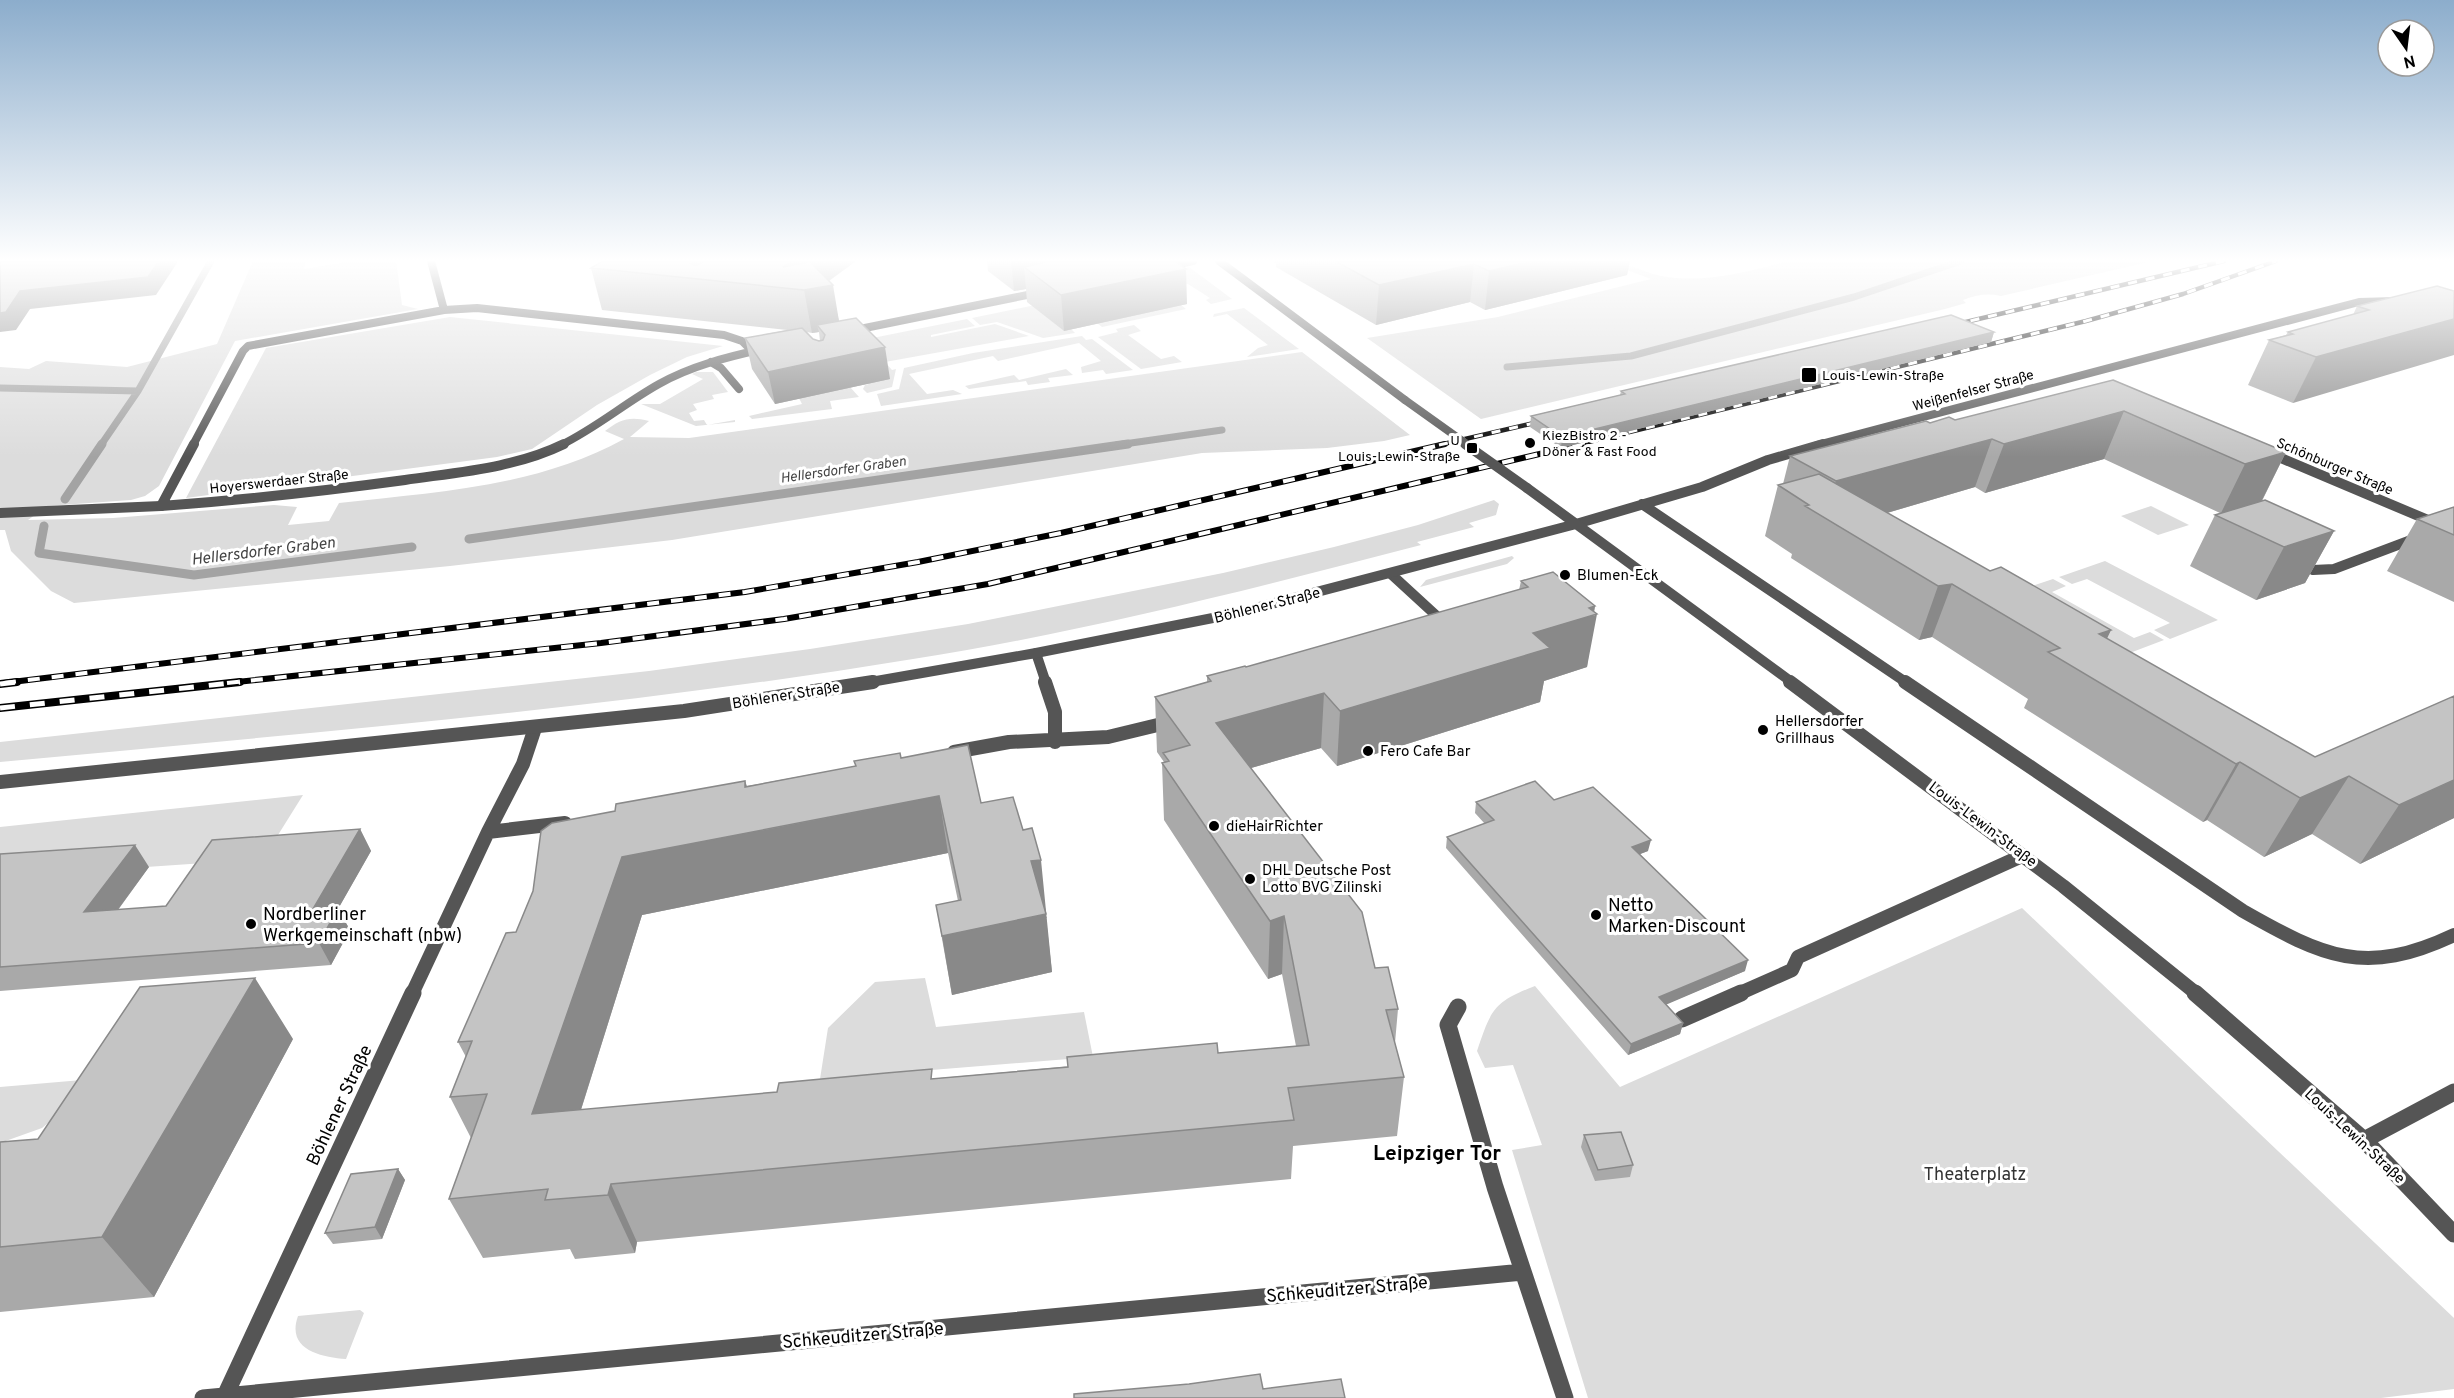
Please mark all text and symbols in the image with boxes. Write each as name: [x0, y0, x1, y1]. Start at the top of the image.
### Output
north arrow: [2376, 18, 2436, 78]
text: N: [2401, 50, 2417, 72]
marker: Louis-Lewin-Straße: [1800, 366, 1818, 384]
street label: Weißenfelser Straße: [1911, 367, 2036, 416]
place label: Louis-Lewin-Straße: [1822, 368, 1944, 385]
place label: KiezBistro 2 - Döner & Fast Food: [1542, 428, 1657, 461]
place label: U Louis-Lewin-Straße: [1338, 433, 1460, 466]
street label: Schönburger Straße: [2274, 435, 2395, 500]
marker: KiezBistro 2 - Döner & Fast Food: [1523, 436, 1537, 450]
marker: U Louis-Lewin-Straße: [1465, 441, 1479, 455]
water label: Hellersdorfer Graben: [779, 453, 907, 488]
street label: Hoyerswerdaer Straße: [209, 467, 349, 498]
water label: Hellersdorfer Graben: [190, 533, 337, 571]
place label: Blumen-Eck: [1577, 567, 1659, 586]
marker: Blumen-Eck: [1558, 568, 1572, 582]
street label: Böhlener Straße: [1212, 584, 1322, 629]
street label: Böhlener Straße: [731, 679, 841, 714]
place label: Hellersdorfer Grillhaus: [1775, 713, 1864, 749]
marker: Hellersdorfer Grillhaus: [1756, 723, 1770, 737]
place label: Fero Cafe Bar: [1380, 743, 1471, 762]
marker: Fero Cafe Bar: [1361, 744, 1375, 758]
street label: Louis-Lewin-Straße: [1924, 778, 2040, 872]
place label: dieHairRichter: [1226, 818, 1323, 837]
marker: dieHairRichter: [1207, 819, 1221, 833]
place label: DHL Deutsche Post Lotto BVG Zilinski: [1262, 862, 1391, 898]
marker: DHL Deutsche Post Lotto BVG Zilinski: [1243, 872, 1257, 886]
place label: Netto Marken-Discount: [1608, 895, 1746, 939]
place label: Nordberliner Werkgemeinschaft (nbw): [263, 904, 462, 948]
marker: Netto Marken-Discount: [1589, 908, 1603, 922]
marker: Nordberliner Werkgemeinschaft (nbw): [244, 917, 258, 931]
street label: Böhlener Straße: [302, 1042, 378, 1170]
street label: Louis-Lewin-Straße: [2300, 1086, 2408, 1189]
district label: Leipziger Tor: [1373, 1141, 1501, 1168]
park label: Theaterplatz: [1924, 1164, 2026, 1187]
street label: Schkeuditzer Straße: [1265, 1272, 1429, 1309]
street label: Schkeuditzer Straße: [781, 1318, 945, 1355]

